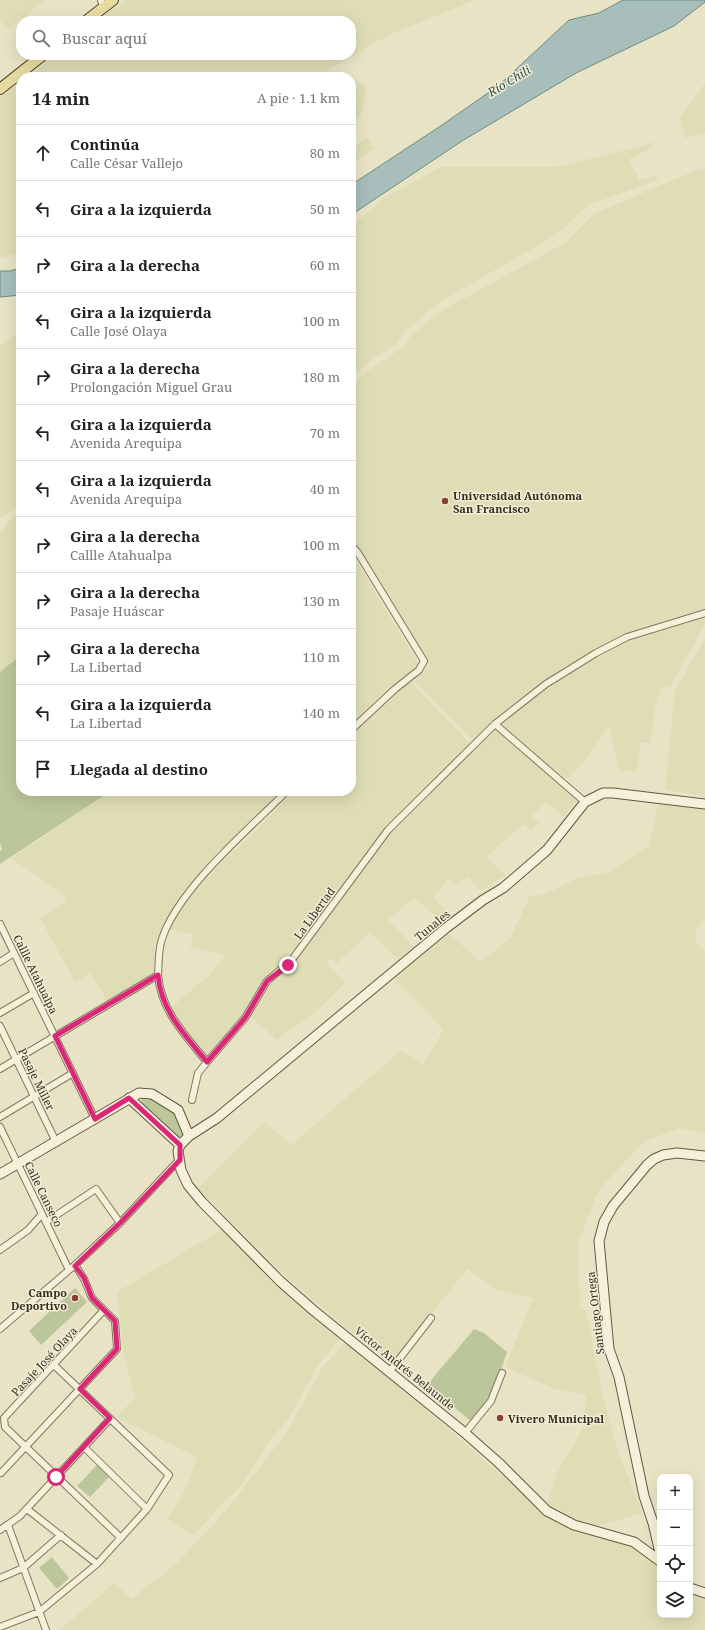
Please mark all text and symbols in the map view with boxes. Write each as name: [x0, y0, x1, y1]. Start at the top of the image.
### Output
search box: [16, 16, 356, 60]
icon: search: [30, 27, 52, 49]
text: Buscar aquí: [62, 28, 147, 48]
water label: Río Chili: [484, 61, 534, 101]
text: 14 min: [32, 87, 90, 110]
text: A pie · 1.1 km: [257, 89, 340, 107]
text: Continúa: [70, 134, 140, 154]
icon: ahead: [32, 142, 54, 164]
text: 80 m: [310, 144, 340, 162]
text: Calle César Vallejo: [70, 154, 183, 172]
icon: left: [32, 198, 54, 220]
text: Gira a la izquierda: [70, 199, 212, 219]
text: 50 m: [310, 200, 340, 218]
icon: right: [32, 254, 54, 276]
text: Gira a la derecha: [70, 255, 200, 275]
text: 60 m: [310, 256, 340, 274]
text: Gira a la izquierda: [70, 302, 212, 322]
icon: left: [32, 310, 54, 332]
text: 100 m: [303, 312, 340, 330]
text: Calle José Olaya: [70, 322, 167, 340]
text: Gira a la derecha: [70, 358, 200, 378]
icon: right: [32, 366, 54, 388]
text: 180 m: [303, 368, 340, 386]
text: Prolongación Miguel Grau: [70, 378, 232, 396]
text: Gira a la izquierda: [70, 414, 212, 434]
icon: left: [32, 422, 54, 444]
text: 70 m: [310, 424, 340, 442]
text: Avenida Arequipa: [70, 434, 182, 452]
text: Gira a la izquierda: [70, 470, 212, 490]
icon: left: [32, 478, 54, 500]
text: 40 m: [310, 480, 340, 498]
place label: Universidad Autónoma San Francisco: [453, 488, 583, 516]
text: Avenida Arequipa: [70, 490, 182, 508]
marker: Universidad Autónoma San Francisco: [440, 496, 450, 506]
text: Gira a la derecha: [70, 526, 200, 546]
icon: right: [32, 534, 54, 556]
text: 100 m: [303, 536, 340, 554]
text: Callle Atahualpa: [70, 546, 172, 564]
text: Gira a la derecha: [70, 582, 200, 602]
icon: right: [32, 590, 54, 612]
text: 130 m: [303, 592, 340, 610]
text: Pasaje Huáscar: [70, 602, 164, 620]
text: Gira a la derecha: [70, 638, 200, 658]
icon: right: [32, 646, 54, 668]
text: 110 m: [303, 648, 340, 666]
text: La Libertad: [70, 658, 142, 676]
text: Gira a la izquierda: [70, 694, 212, 714]
icon: left: [32, 702, 54, 724]
text: 140 m: [303, 704, 340, 722]
text: La Libertad: [70, 714, 142, 732]
icon: arrive: [32, 758, 54, 780]
text: Llegada al destino: [70, 759, 208, 779]
street label: La Libertad: [290, 884, 338, 942]
street label: Tunales: [411, 906, 453, 944]
street label: Callle Atahualpa: [10, 932, 62, 1016]
route end: [279, 956, 297, 974]
street label: Pasaje Miller: [15, 1045, 59, 1113]
street label: Calle Canseco: [22, 1159, 66, 1229]
street label: Santiago Ortega: [582, 1271, 608, 1355]
place label: Campo Deportivo: [11, 1285, 67, 1313]
marker: Campo Deportivo: [70, 1293, 80, 1303]
street label: Pasaje José Olaya: [8, 1323, 80, 1399]
street label: Víctor Andrés Belaunde: [352, 1323, 458, 1413]
place label: Vivero Municipal: [508, 1411, 604, 1426]
marker: Vivero Municipal: [495, 1413, 505, 1423]
route start: [47, 1468, 65, 1486]
map controls: [657, 1474, 693, 1618]
button: +: [657, 1474, 693, 1510]
button: −: [657, 1510, 693, 1546]
button: locate: [657, 1546, 693, 1582]
button: layers: [657, 1582, 693, 1618]

